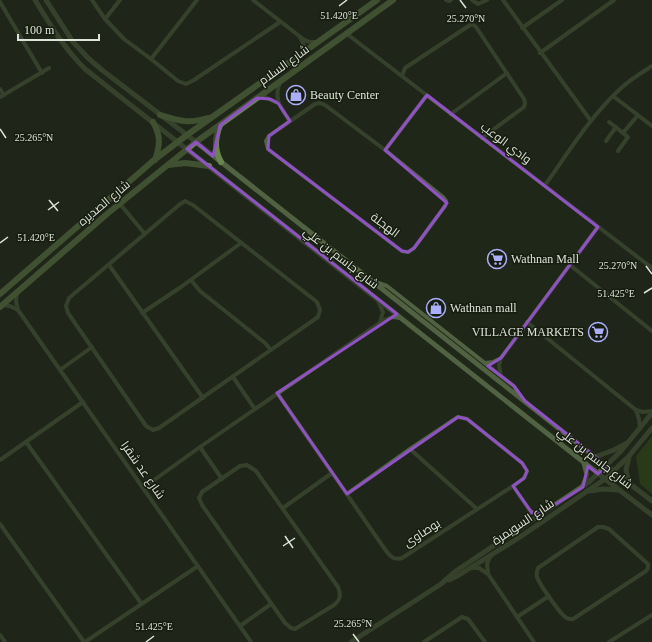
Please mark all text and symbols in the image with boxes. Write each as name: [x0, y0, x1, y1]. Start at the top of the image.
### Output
text: 51.420°E: [320, 10, 358, 21]
text: 25.270°N: [447, 13, 485, 24]
scale bar: [18, 16, 99, 42]
text: 100 m: [24, 23, 55, 37]
street label: شارع السلام: [256, 42, 312, 89]
shop icon: Beauty Center: [285, 84, 307, 106]
place label: Beauty Center: [310, 88, 379, 102]
street label: وادي الوعب: [476, 119, 534, 169]
text: 25.265°N: [15, 132, 53, 143]
street label: شارع الصديره: [75, 177, 133, 229]
street label: الهجلة: [368, 210, 402, 240]
street label: شارع جاسم بن علي: [299, 224, 381, 294]
text: 51.420°E: [17, 232, 55, 243]
supermarket icon: Wathnan Mall: [486, 248, 508, 270]
place label: Wathnan Mall: [511, 252, 580, 266]
text: 25.270°N: [599, 260, 637, 271]
text: 51.425°E: [597, 288, 635, 299]
shop icon: Wathnan mall: [425, 297, 447, 319]
place label: Wathnan mall: [450, 301, 517, 315]
supermarket icon: VILLAGE MARKETS: [587, 321, 609, 343]
place label: VILLAGE MARKETS: [472, 325, 584, 339]
street label: شارع جاسم بن علي: [553, 424, 635, 494]
street label: شارع عد شقرا: [117, 438, 168, 502]
street label: شارع السويمرة: [489, 496, 557, 549]
street label: بوصاوى: [401, 516, 443, 550]
text: 25.265°N: [334, 618, 372, 629]
text: 51.425°E: [135, 621, 173, 632]

